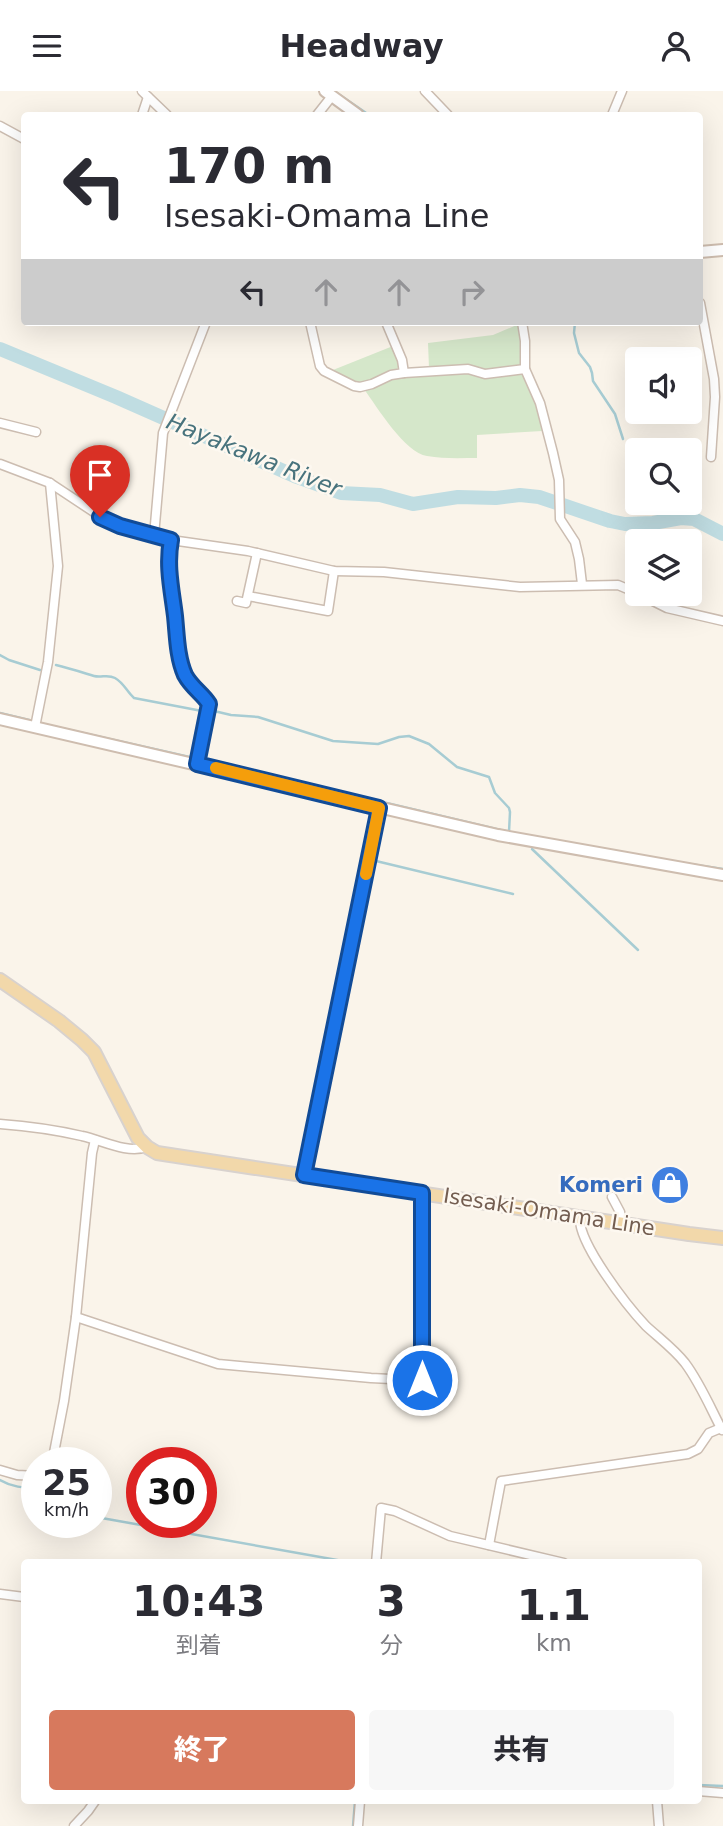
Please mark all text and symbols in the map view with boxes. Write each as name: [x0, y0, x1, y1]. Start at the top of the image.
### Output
icon: menu: [28, 27, 66, 65]
text: Headway: [279, 27, 444, 65]
icon: person: [657, 27, 695, 65]
text: 170 m: [164, 138, 334, 195]
icon: left: [49, 140, 140, 231]
text: Isesaki-Omama Line: [164, 197, 490, 235]
icon: left: [234, 273, 272, 311]
icon: ahead: [307, 273, 345, 311]
icon: ahead: [380, 273, 418, 311]
icon: right: [453, 273, 491, 311]
map controls: [625, 347, 702, 606]
button: sound: [625, 347, 702, 424]
water label: Hayakawa River: [163, 408, 347, 503]
button: search: [625, 438, 702, 515]
pin: [70, 445, 130, 517]
icon: arrive: [81, 456, 119, 494]
button: layers: [625, 529, 702, 606]
shop icon: Komeri: [649, 1164, 691, 1206]
place label: Komeri: [559, 1173, 643, 1197]
street label: Isesaki-Omama Line: [442, 1183, 656, 1241]
position arrow: [385, 1343, 459, 1417]
speed limit sign: 30: [126, 1447, 217, 1538]
text: 25: [42, 1463, 91, 1503]
text: km/h: [44, 1499, 89, 1520]
text: 10:43: [132, 1577, 266, 1626]
text: 3: [377, 1577, 406, 1626]
text: 1.1: [517, 1581, 591, 1630]
text: km: [536, 1630, 572, 1656]
text: 到着: [176, 1632, 222, 1658]
text: 分: [380, 1632, 403, 1658]
button: 終了: [49, 1710, 355, 1790]
button: 共有: [369, 1710, 674, 1790]

